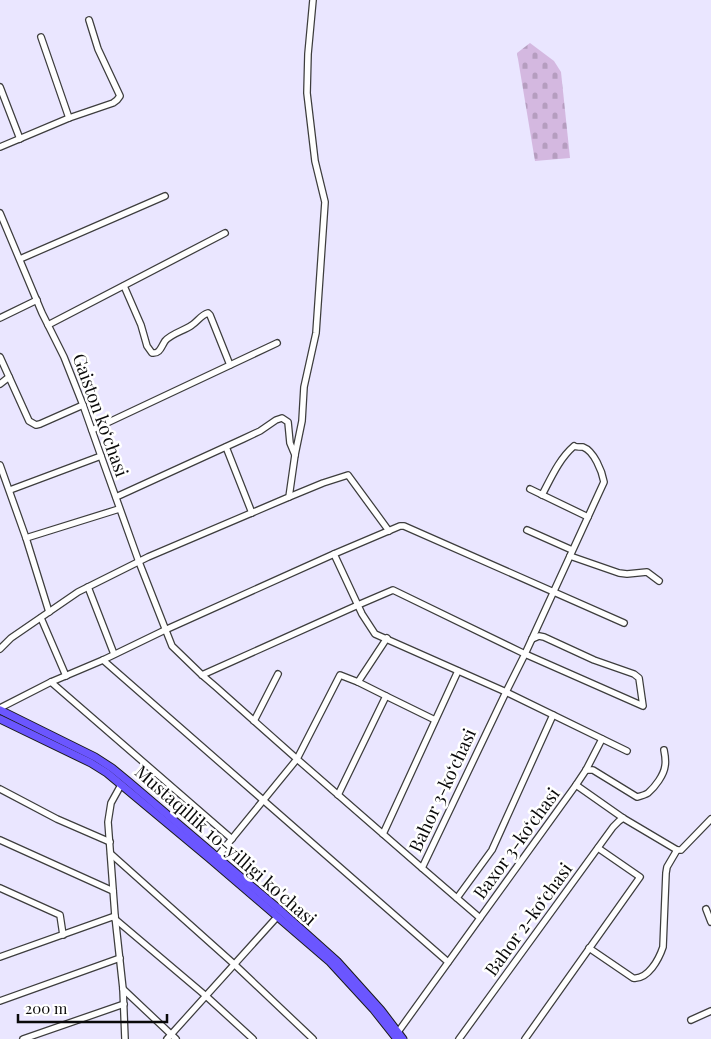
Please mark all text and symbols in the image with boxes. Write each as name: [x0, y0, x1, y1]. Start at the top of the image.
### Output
street label: Gaiston koʻchasi: [68, 350, 134, 480]
street label: Bahor 3-koʻchasi: [403, 724, 481, 856]
street label: Mustaqillik 10-yilligi ko'chasi: [130, 759, 322, 931]
street label: Baxor 3-koʻchasi: [467, 783, 565, 903]
street label: Bahor 2-koʻchasi: [479, 858, 577, 980]
scale bar: [18, 992, 166, 1024]
text: 200 m: [25, 998, 68, 1018]

